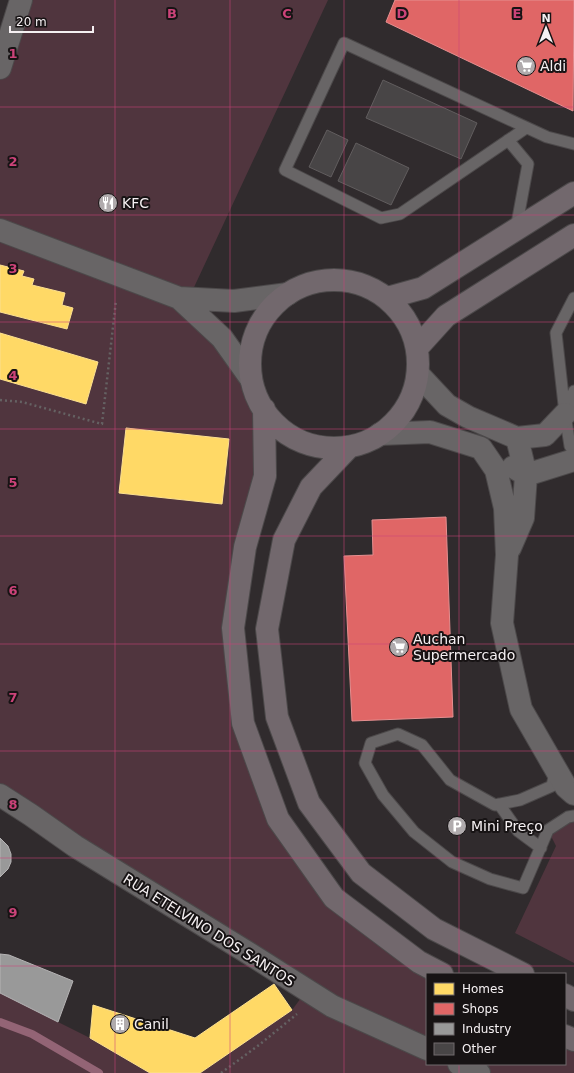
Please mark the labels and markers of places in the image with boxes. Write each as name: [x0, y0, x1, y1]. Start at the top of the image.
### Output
supermarket icon: Aldi: [515, 55, 537, 77]
place label: Aldi: [540, 58, 566, 74]
restaurant icon: KFC: [97, 192, 119, 214]
place label: KFC: [122, 195, 149, 211]
place label: Auchan Supermercado: [413, 631, 515, 663]
supermarket icon: Auchan Supermercado: [388, 636, 410, 658]
parking icon: Mini Preço: [446, 815, 468, 837]
place label: Mini Preço: [471, 818, 543, 834]
building icon: Canil: [109, 1013, 131, 1035]
place label: Canil: [134, 1016, 169, 1032]

